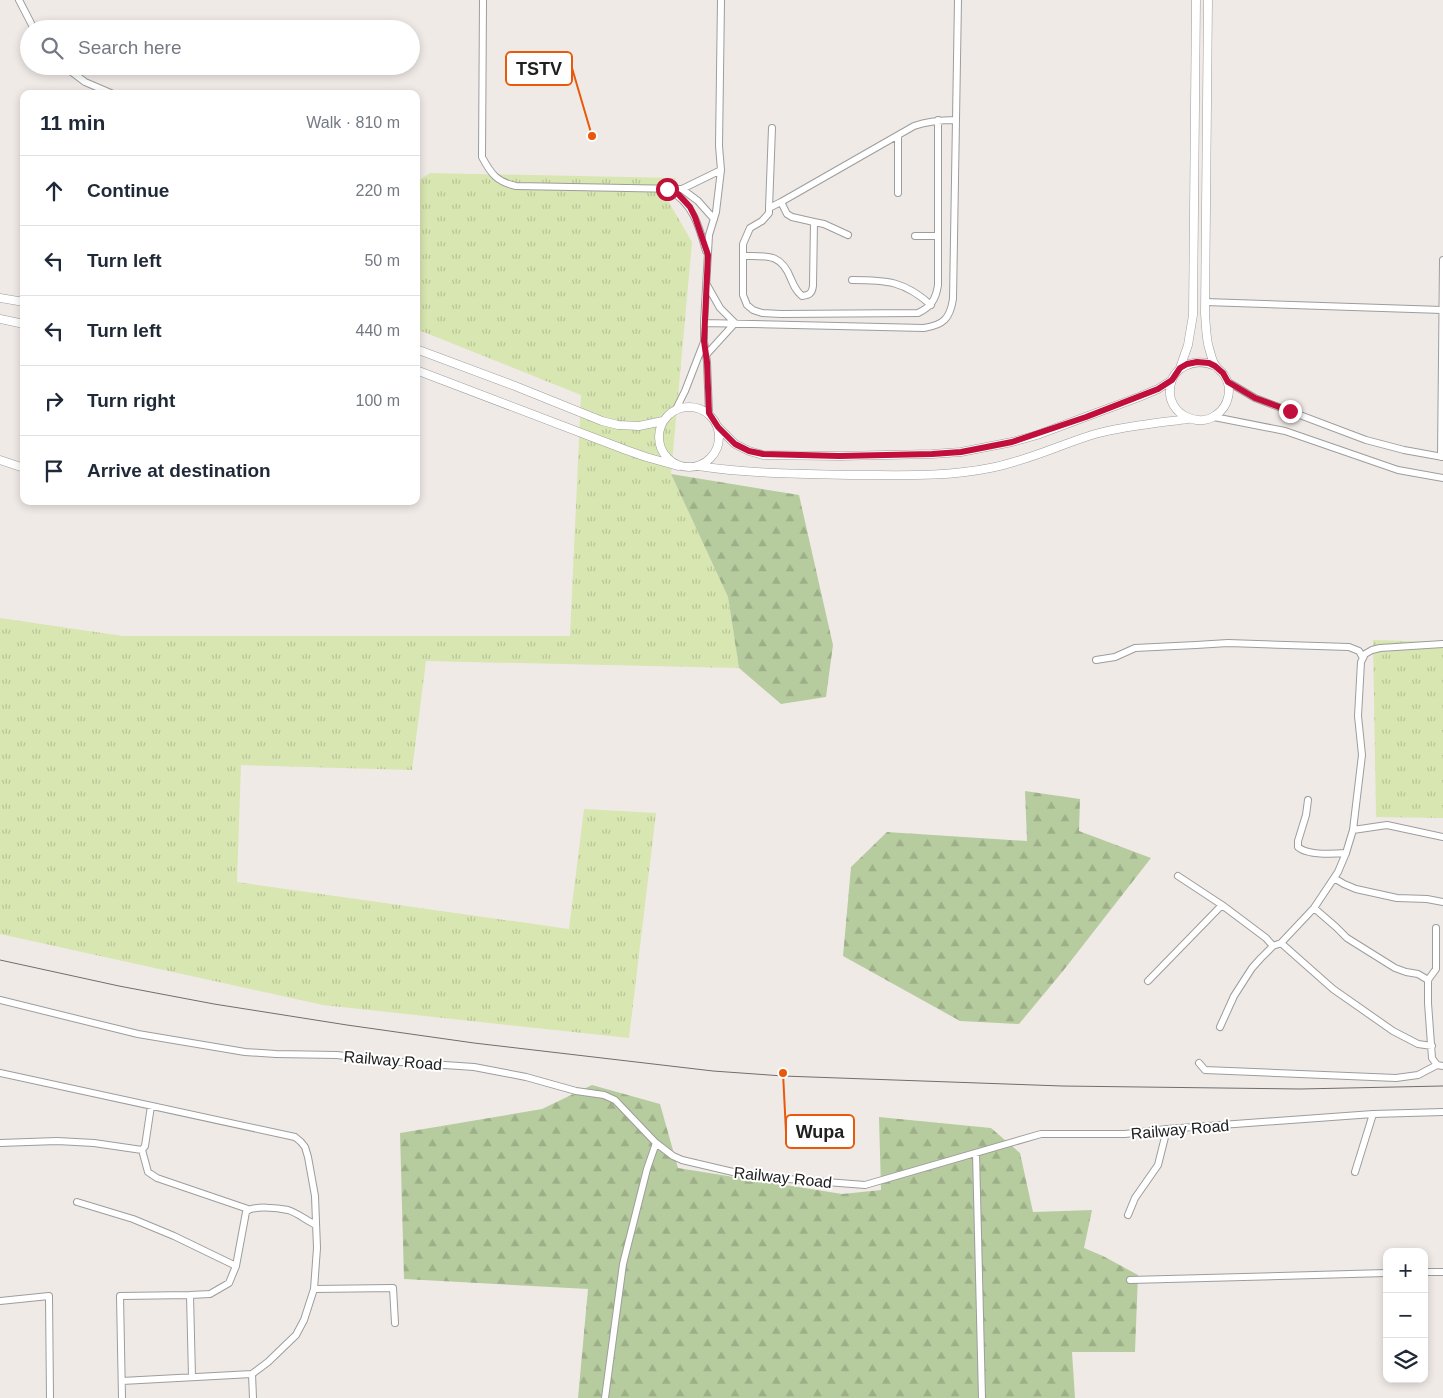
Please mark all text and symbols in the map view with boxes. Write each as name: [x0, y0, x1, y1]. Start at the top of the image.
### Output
search box: [20, 20, 420, 75]
icon: search: [38, 34, 66, 62]
text: Search here: [78, 37, 182, 58]
callout: TSTV: [506, 52, 572, 85]
text: TSTV: [516, 59, 562, 79]
text: 11 min: [40, 111, 105, 134]
text: Walk · 810 m: [306, 114, 400, 131]
icon: ahead: [40, 177, 68, 205]
route start: [656, 178, 679, 201]
text: Continue: [87, 180, 169, 201]
text: 220 m: [356, 182, 400, 199]
icon: left: [40, 247, 68, 275]
text: Turn left: [87, 250, 162, 271]
text: 50 m: [364, 252, 400, 269]
icon: left: [40, 317, 68, 345]
text: Turn left: [87, 320, 162, 341]
text: 440 m: [356, 322, 400, 339]
icon: right: [40, 387, 68, 415]
text: Turn right: [87, 390, 175, 411]
text: 100 m: [356, 392, 400, 409]
route end: [1279, 400, 1302, 423]
icon: arrive: [40, 457, 68, 485]
text: Arrive at destination: [87, 460, 271, 481]
street label: Railway Road: [343, 1048, 443, 1073]
callout: Wupa: [786, 1115, 854, 1148]
street label: Railway Road: [1130, 1117, 1230, 1142]
text: Wupa: [796, 1122, 845, 1142]
street label: Railway Road: [733, 1164, 833, 1191]
map controls: [1383, 1248, 1428, 1383]
button: +: [1383, 1248, 1428, 1293]
button: −: [1383, 1293, 1428, 1338]
button: layers: [1383, 1338, 1428, 1383]

